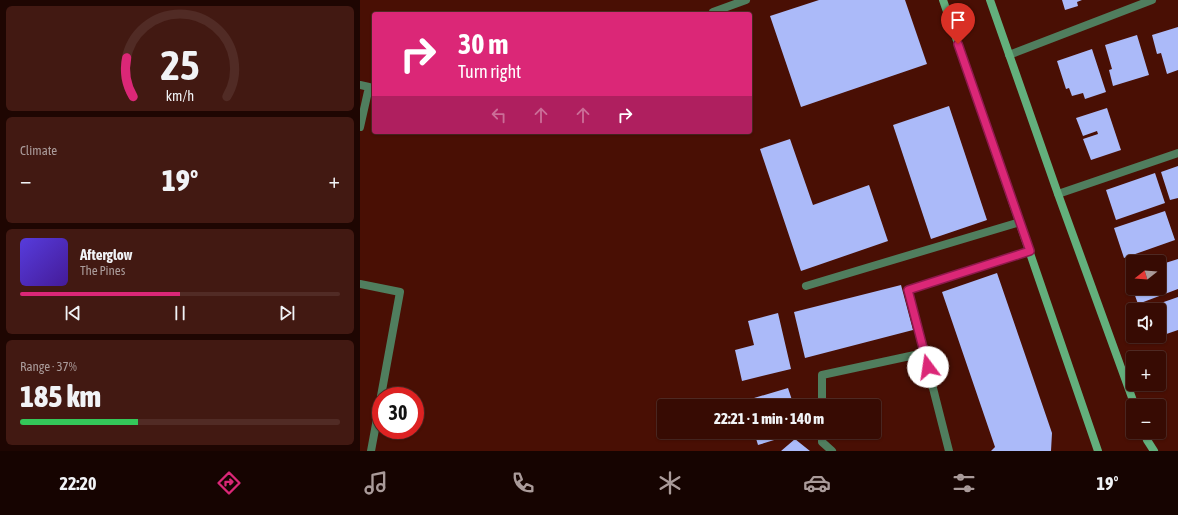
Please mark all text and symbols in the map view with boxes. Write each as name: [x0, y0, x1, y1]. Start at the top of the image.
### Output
pin: [941, 3, 975, 44]
icon: arrive: [947, 9, 969, 31]
icon: right: [392, 28, 444, 80]
text: 30 m: [458, 28, 508, 60]
text: 25: [160, 40, 200, 88]
text: Turn right: [458, 61, 521, 82]
text: km/h: [166, 87, 194, 103]
icon: left: [488, 104, 510, 126]
icon: ahead: [530, 104, 552, 126]
icon: ahead: [572, 104, 594, 126]
icon: right: [614, 104, 636, 126]
text: Climate: [20, 143, 57, 158]
text: 19°: [162, 163, 198, 197]
text: −: [20, 167, 31, 193]
text: +: [329, 167, 340, 193]
text: Afterglow: [80, 246, 133, 263]
north arrow: [1126, 255, 1166, 295]
map controls: [1126, 255, 1166, 439]
text: The Pines: [80, 263, 125, 278]
icon: previous: [62, 302, 84, 324]
icon: pause: [169, 302, 191, 324]
icon: next: [276, 302, 298, 324]
button: sound: [1126, 303, 1166, 343]
position arrow: [907, 346, 949, 388]
button: +: [1126, 351, 1166, 391]
text: Range · 37%: [20, 359, 77, 374]
text: 185 km: [20, 379, 101, 413]
speed limit sign: 30: [372, 387, 424, 439]
button: −: [1126, 399, 1166, 439]
text: 22:21 · 1 min · 140 m: [714, 410, 824, 427]
icon: directions: [215, 469, 243, 497]
icon: music: [362, 469, 390, 497]
icon: phone: [509, 469, 537, 497]
icon: climate: [656, 469, 684, 497]
icon: car: [803, 469, 831, 497]
icon: filters: [950, 469, 978, 497]
text: 22:20: [59, 473, 96, 494]
text: 19°: [1097, 473, 1119, 494]

